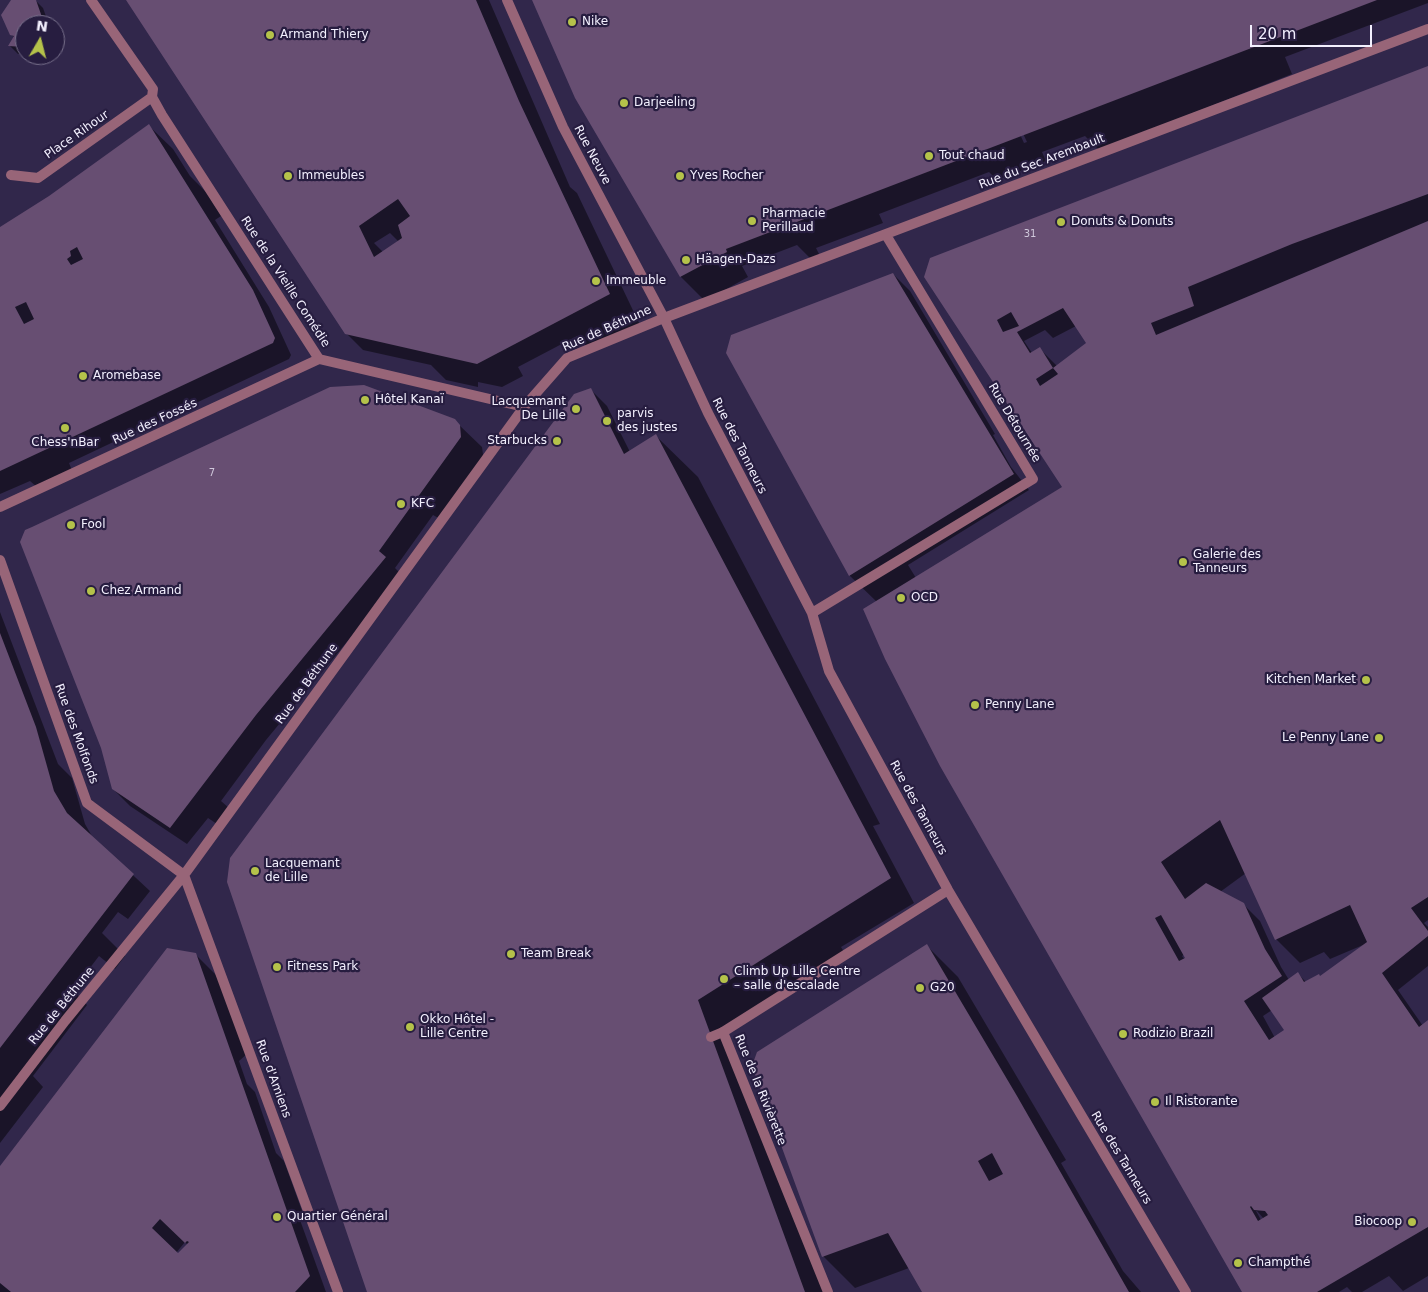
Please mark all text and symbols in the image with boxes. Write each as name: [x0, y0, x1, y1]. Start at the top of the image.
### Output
north arrow: [15, 15, 65, 65]
place label: Nike: [582, 15, 608, 29]
scale bar: [1253, 15, 1376, 47]
marker: Nike: [566, 16, 578, 28]
text: N: [35, 17, 49, 35]
text: 20 m: [1258, 25, 1296, 43]
place label: Armand Thiery: [280, 28, 369, 42]
marker: Armand Thiery: [264, 29, 276, 41]
place label: Darjeeling: [634, 96, 696, 110]
marker: Darjeeling: [618, 97, 630, 109]
street label: Place Rihour: [42, 108, 112, 162]
street label: Rue Neuve: [570, 123, 614, 187]
street label: Rue du Sec Arembault: [977, 131, 1107, 193]
place label: Tout chaud: [939, 149, 1005, 163]
marker: Tout chaud: [923, 150, 935, 162]
place label: Immeubles: [298, 169, 364, 183]
place label: Yves Rocher: [690, 169, 764, 183]
marker: Immeubles: [282, 170, 294, 182]
marker: Yves Rocher: [674, 170, 686, 182]
place label: Pharmacie Perillaud: [762, 207, 825, 235]
street label: Rue de la Vieille Comédie: [237, 214, 333, 350]
marker: Pharmacie Perillaud: [746, 215, 758, 227]
place label: Donuts & Donuts: [1071, 215, 1173, 229]
marker: Donuts & Donuts: [1055, 216, 1067, 228]
house number: 31: [1024, 228, 1036, 240]
place label: Häagen-Dazs: [696, 253, 776, 267]
marker: Häagen-Dazs: [680, 254, 692, 266]
place label: Immeuble: [606, 274, 666, 288]
marker: Immeuble: [590, 275, 602, 287]
street label: Rue de Béthune: [560, 303, 654, 355]
place label: Aromebase: [93, 369, 161, 383]
marker: Aromebase: [77, 370, 89, 382]
street label: Rue Détournée: [985, 381, 1043, 465]
place label: Hôtel Kanaï: [375, 393, 444, 407]
marker: Hôtel Kanaï: [359, 394, 371, 406]
place label: Lacquemant De Lille: [491, 395, 566, 423]
street label: Rue des Fossés: [110, 396, 200, 448]
street label: Rue des Tanneurs: [709, 396, 769, 496]
marker: Lacquemant De Lille: [570, 403, 582, 415]
place label: parvis des justes: [617, 407, 678, 435]
marker: parvis des justes: [601, 415, 613, 427]
marker: Chess'nBar: [59, 422, 71, 434]
place label: Starbucks: [487, 434, 547, 448]
marker: Starbucks: [551, 435, 563, 447]
place label: Chess'nBar: [31, 436, 99, 450]
house number: 7: [209, 467, 215, 479]
place label: KFC: [411, 497, 434, 511]
marker: KFC: [395, 498, 407, 510]
place label: Fool: [81, 518, 105, 532]
marker: Fool: [65, 519, 77, 531]
place label: Galerie des Tanneurs: [1193, 548, 1261, 576]
marker: Galerie des Tanneurs: [1177, 556, 1189, 568]
place label: Chez Armand: [101, 584, 182, 598]
marker: Chez Armand: [85, 585, 97, 597]
place label: OCD: [911, 591, 938, 605]
marker: OCD: [895, 592, 907, 604]
street label: Rue de Béthune: [273, 641, 341, 727]
place label: Kitchen Market: [1266, 673, 1356, 687]
marker: Kitchen Market: [1360, 674, 1372, 686]
street label: Rue des Molfonds: [51, 682, 101, 786]
place label: Penny Lane: [985, 698, 1054, 712]
marker: Penny Lane: [969, 699, 981, 711]
place label: Le Penny Lane: [1282, 731, 1369, 745]
marker: Le Penny Lane: [1373, 732, 1385, 744]
street label: Rue des Tanneurs: [886, 758, 950, 858]
place label: Lacquemant de Lille: [265, 857, 340, 885]
marker: Lacquemant de Lille: [249, 865, 261, 877]
place label: Team Break: [521, 947, 591, 961]
marker: Team Break: [505, 948, 517, 960]
place label: Fitness Park: [287, 960, 358, 974]
marker: Fitness Park: [271, 961, 283, 973]
street label: Rue de Béthune: [26, 964, 98, 1048]
place label: Climb Up Lille Centre – salle d'escalade: [734, 965, 860, 993]
marker: Climb Up Lille Centre – salle d'escalade: [718, 973, 730, 985]
place label: G20: [930, 981, 955, 995]
marker: G20: [914, 982, 926, 994]
place label: Okko Hôtel - Lille Centre: [420, 1013, 494, 1041]
marker: Okko Hôtel - Lille Centre: [404, 1021, 416, 1033]
place label: Rodizio Brazil: [1133, 1027, 1213, 1041]
marker: Rodizio Brazil: [1117, 1028, 1129, 1040]
street label: Rue de la Rivièrette: [731, 1032, 789, 1148]
street label: Rue d'Amiens: [252, 1038, 294, 1120]
place label: Il Ristorante: [1165, 1095, 1238, 1109]
marker: Il Ristorante: [1149, 1096, 1161, 1108]
street label: Rue des Tanneurs: [1088, 1109, 1154, 1207]
place label: Quartier Général: [287, 1210, 388, 1224]
marker: Quartier Général: [271, 1211, 283, 1223]
place label: Biocoop: [1354, 1215, 1402, 1229]
marker: Biocoop: [1406, 1216, 1418, 1228]
place label: Champthé: [1248, 1256, 1310, 1270]
marker: Champthé: [1232, 1257, 1244, 1269]

